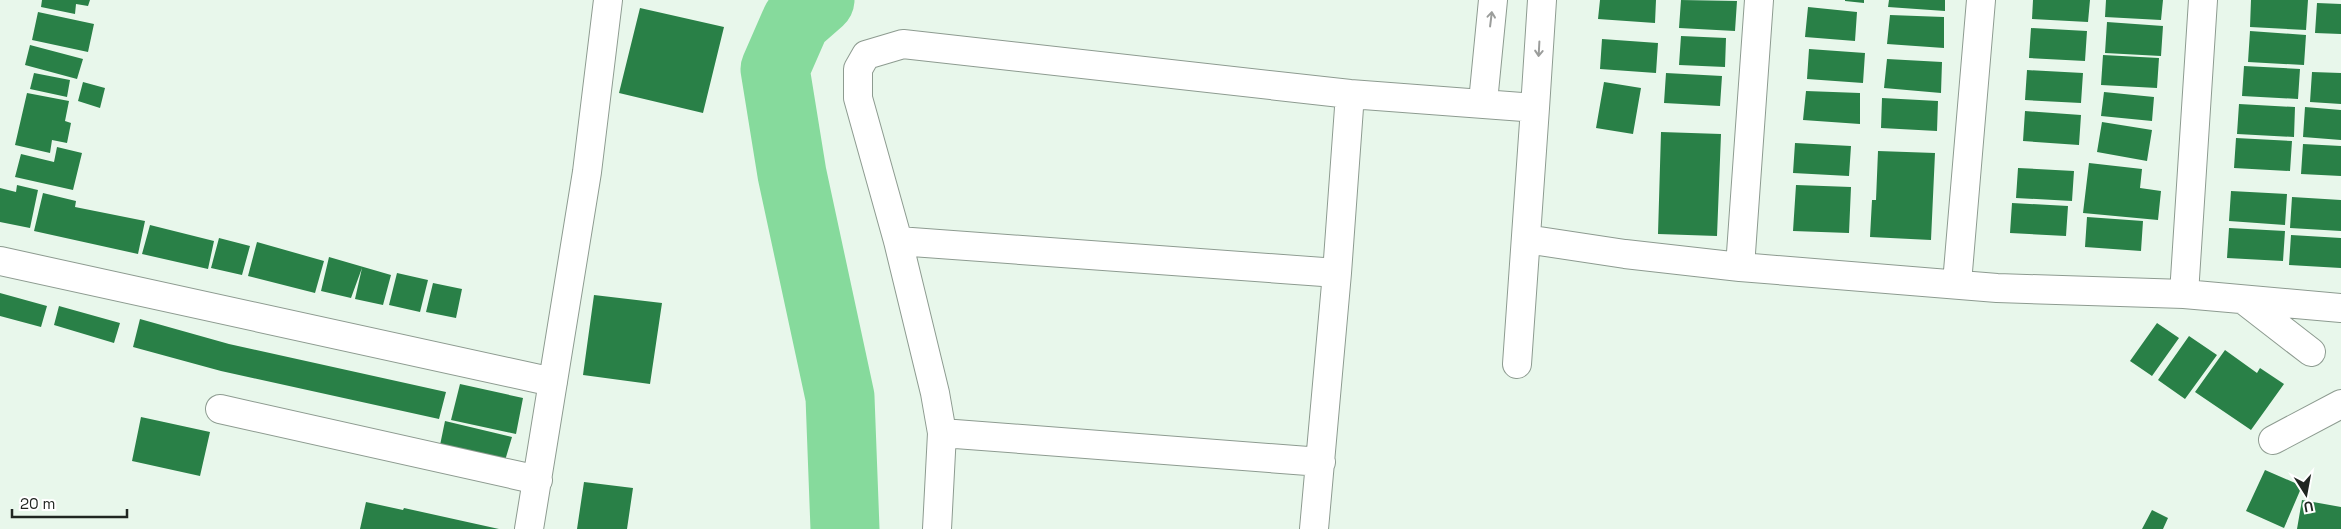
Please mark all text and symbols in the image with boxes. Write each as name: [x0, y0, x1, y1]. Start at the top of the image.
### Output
one-way arrow: [1486, 11, 1496, 27]
one-way arrow: [1534, 40, 1543, 56]
north arrow: [2281, 469, 2331, 519]
scale bar: [12, 486, 128, 518]
text: 20 m: [20, 494, 55, 513]
text: U: [2302, 497, 2315, 516]

